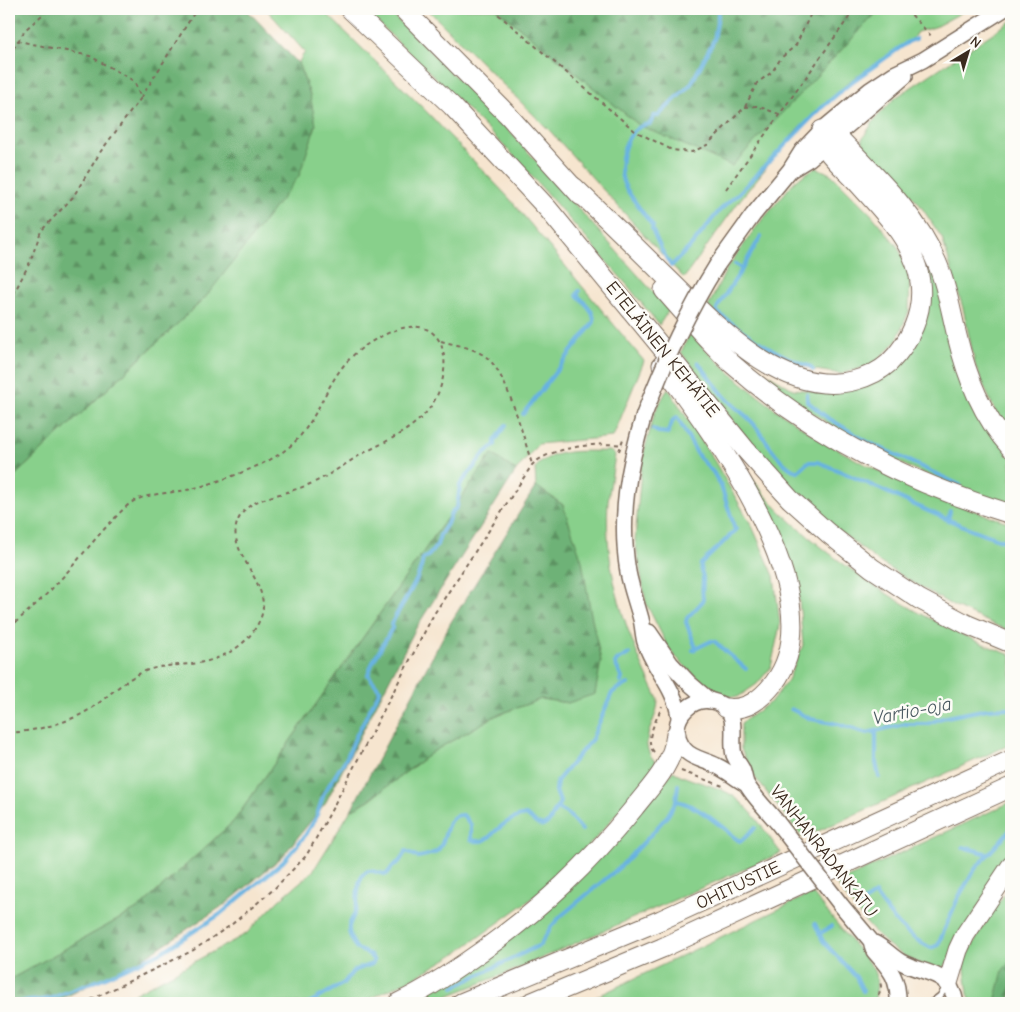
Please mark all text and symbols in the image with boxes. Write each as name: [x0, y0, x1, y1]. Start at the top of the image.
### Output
north arrow: [942, 28, 992, 78]
text: N: [967, 33, 985, 52]
street label: ETELÄINEN KEHÄTIE: [601, 277, 724, 422]
water label: Vartio-oja: [871, 693, 954, 729]
street label: VANHANRADANKATU: [765, 781, 882, 922]
street label: OHITUSTIE: [693, 857, 784, 914]

